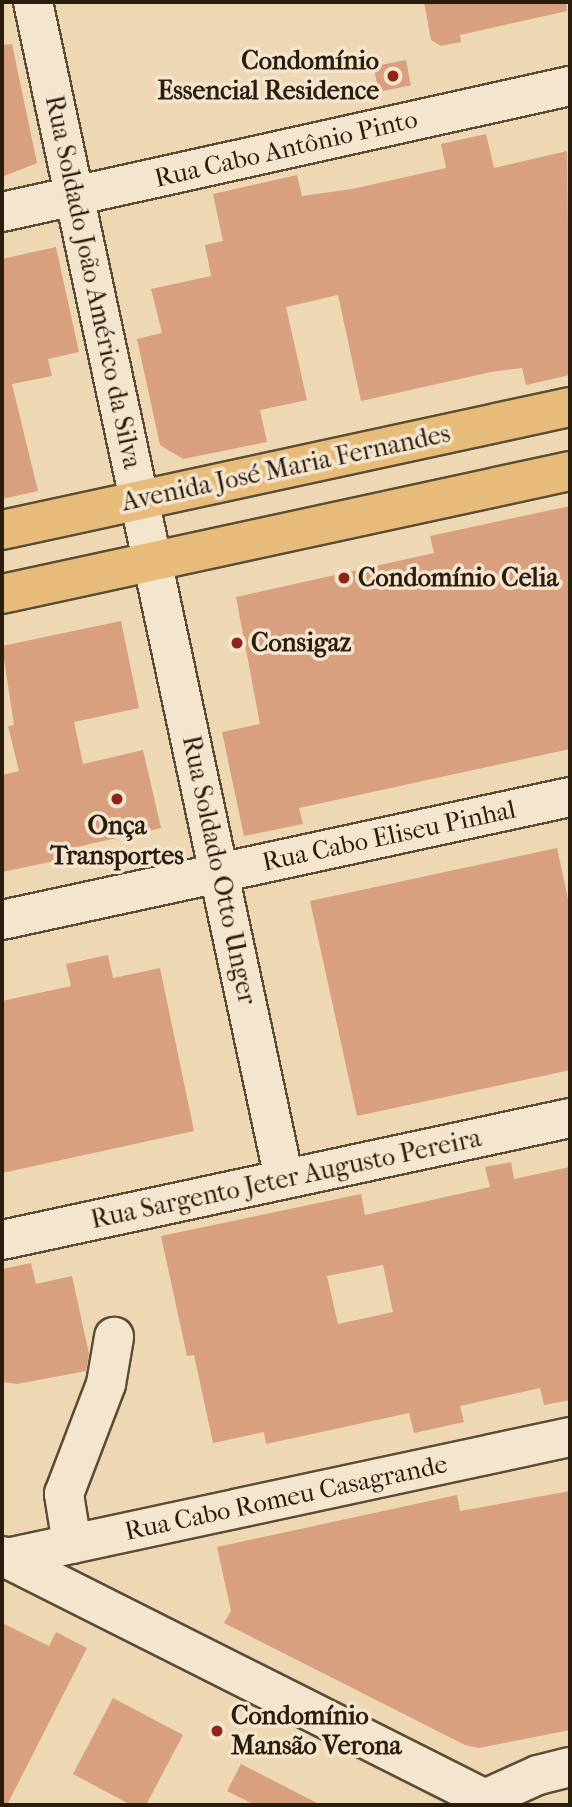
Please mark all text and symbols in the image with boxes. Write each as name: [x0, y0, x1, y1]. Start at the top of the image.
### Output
place label: Condomínio Essencial Residence: [157, 45, 379, 106]
marker: Condomínio Essencial Residence: [385, 68, 401, 84]
street label: Rua Soldado João Américo da Silva: [38, 92, 148, 472]
street label: Rua Cabo Antônio Pinto: [152, 104, 420, 194]
street label: Avenida José Maria Fernandes: [119, 418, 453, 518]
place label: Condomínio Celia: [358, 562, 559, 594]
marker: Condomínio Celia: [336, 570, 352, 586]
place label: Consigaz: [251, 627, 351, 659]
marker: Consigaz: [229, 635, 245, 651]
street label: Rua Soldado Otto Unger: [175, 733, 263, 1007]
marker: Onça Transportes: [109, 791, 125, 807]
street label: Rua Cabo Eliseu Pinhal: [259, 794, 519, 878]
place label: Onça Transportes: [50, 810, 184, 872]
street label: Rua Sargento Jeter Augusto Pereira: [88, 1122, 484, 1236]
street label: Rua Cabo Romeu Casagrande: [122, 1449, 450, 1547]
place label: Condomínio Mansão Verona: [231, 1700, 402, 1762]
marker: Condomínio Mansão Verona: [209, 1723, 225, 1739]

